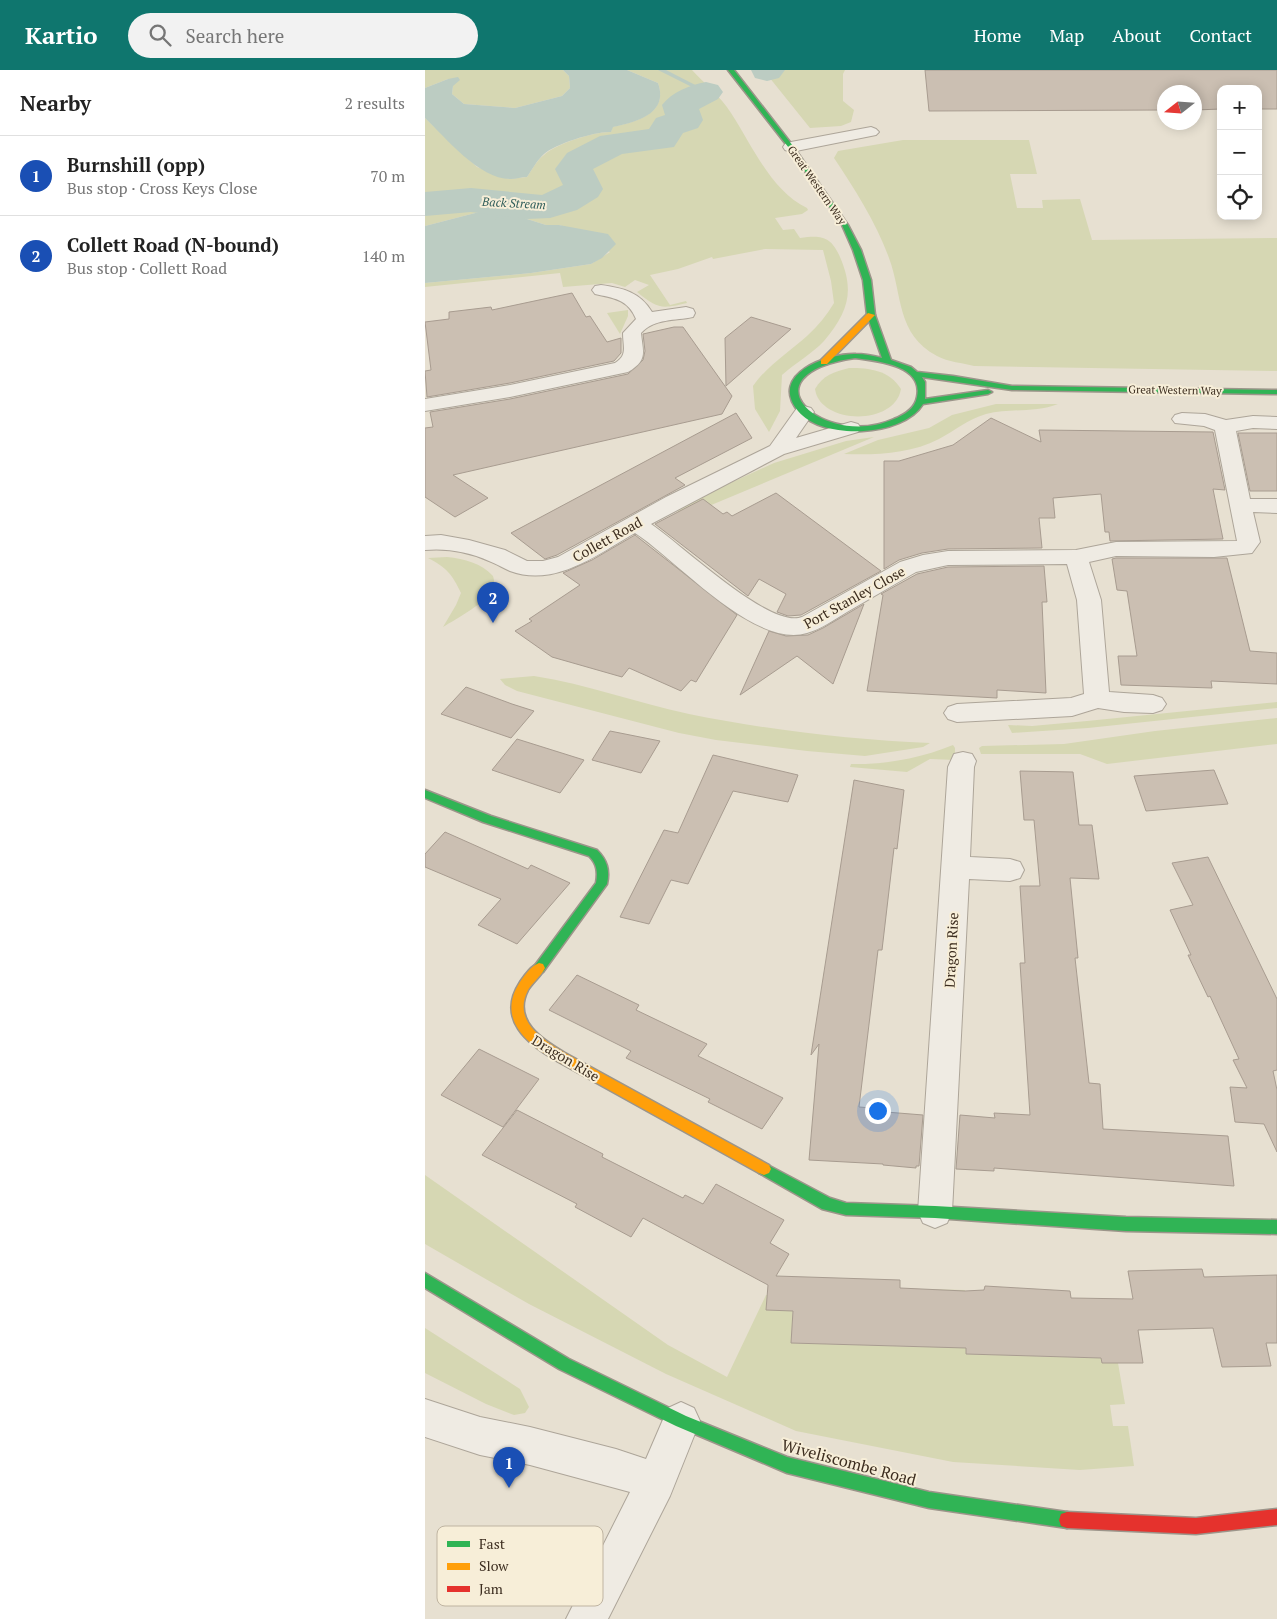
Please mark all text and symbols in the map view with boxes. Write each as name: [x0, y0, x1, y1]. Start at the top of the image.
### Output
search box: [128, 13, 478, 58]
text: Kartio: [25, 19, 98, 51]
icon: search: [146, 21, 174, 49]
text: Search here: [186, 23, 284, 48]
text: Home: [974, 23, 1021, 47]
text: Map: [1049, 23, 1084, 47]
text: About: [1112, 23, 1161, 47]
text: Contact: [1189, 23, 1252, 47]
north arrow: [1157, 85, 1202, 130]
map controls: [1217, 85, 1262, 220]
button: +: [1217, 85, 1262, 130]
text: Nearby: [20, 89, 91, 117]
text: 2 results: [345, 92, 405, 114]
button: −: [1217, 130, 1262, 175]
street label: Great Western Way: [785, 143, 850, 228]
text: Burnshill (opp): [67, 152, 205, 177]
text: 1: [31, 165, 41, 187]
text: 70 m: [370, 165, 405, 187]
button: locate: [1217, 175, 1262, 220]
text: Bus stop · Cross Keys Close: [67, 177, 257, 199]
water label: Back Stream: [481, 194, 546, 212]
text: Collett Road (N-bound): [67, 232, 279, 257]
text: 2: [31, 245, 41, 267]
text: 140 m: [362, 245, 405, 267]
text: Bus stop · Collett Road: [67, 257, 227, 279]
street label: Great Western Way: [1128, 382, 1222, 398]
street label: Collett Road: [569, 512, 645, 566]
street label: Port Stanley Close: [800, 561, 908, 633]
pin: 2: [477, 582, 509, 623]
street label: Dragon Rise: [940, 912, 962, 988]
street label: Dragon Rise: [529, 1030, 603, 1086]
your location: [865, 1098, 891, 1124]
street label: Wiveliscombe Road: [779, 1433, 919, 1491]
pin: 1: [493, 1447, 525, 1488]
legend: [437, 1526, 603, 1606]
text: Fast: [479, 1534, 506, 1553]
text: Slow: [479, 1556, 509, 1575]
text: Jam: [479, 1579, 503, 1598]

